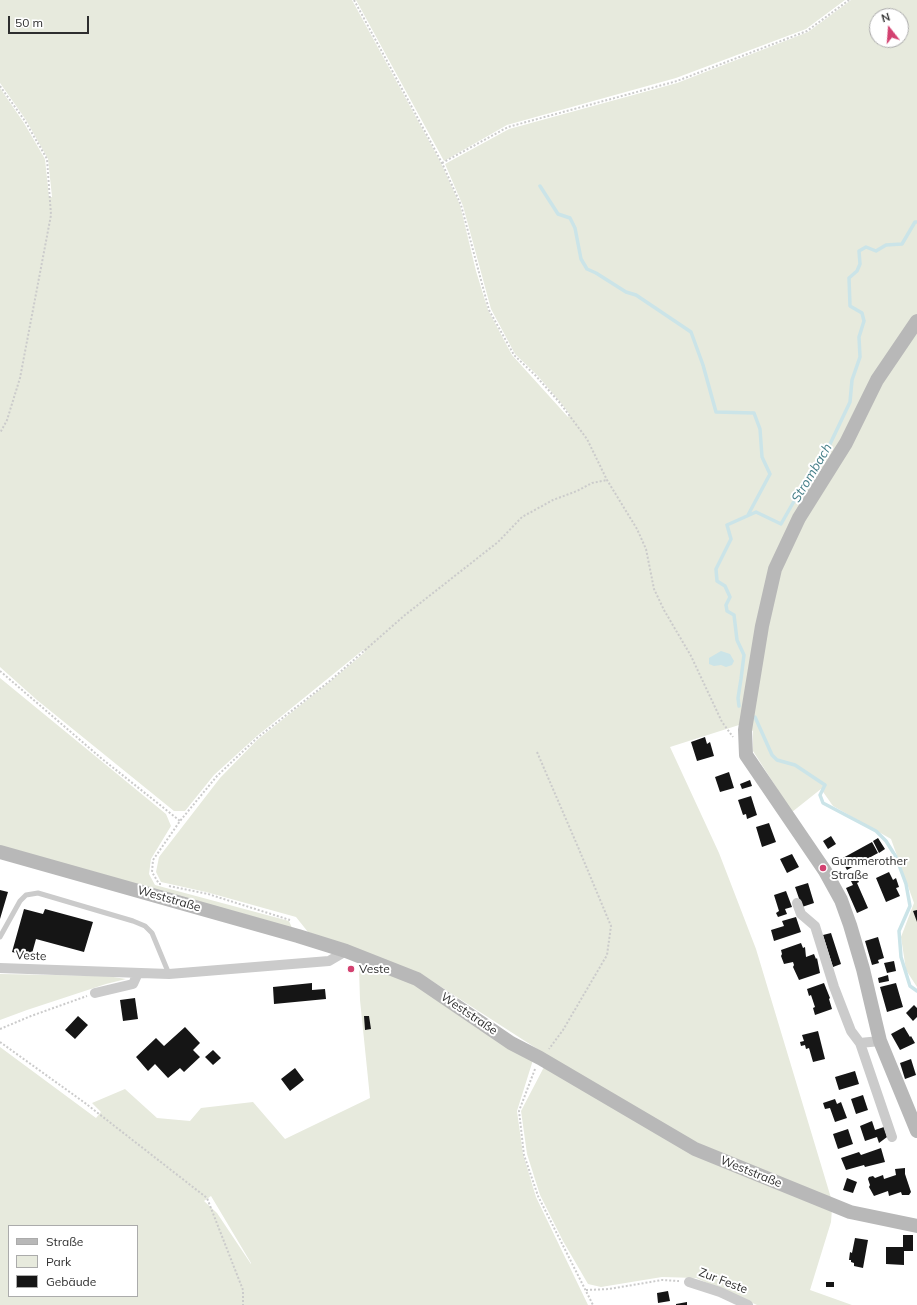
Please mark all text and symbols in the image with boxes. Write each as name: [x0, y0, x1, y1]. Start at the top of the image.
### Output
scale bar: [10, 8, 91, 34]
north arrow: [869, 8, 909, 48]
text: N: [880, 10, 892, 25]
text: 50 m: [15, 15, 43, 30]
water label: Strombach: [788, 441, 836, 505]
place label: Gummerother Straße: [831, 854, 907, 882]
marker: Gummerother Straße: [818, 863, 828, 873]
street label: Weststraße: [136, 883, 202, 915]
street label: Veste: [15, 948, 47, 964]
place label: Veste: [359, 962, 390, 976]
marker: Veste: [346, 964, 356, 974]
street label: Weststraße: [438, 990, 500, 1038]
street label: Weststraße: [718, 1153, 784, 1191]
legend: [8, 1225, 138, 1297]
text: Straße: [46, 1234, 83, 1249]
text: Park: [46, 1254, 71, 1269]
street label: Zur Feste: [697, 1265, 749, 1297]
text: Gebäude: [46, 1274, 96, 1289]

